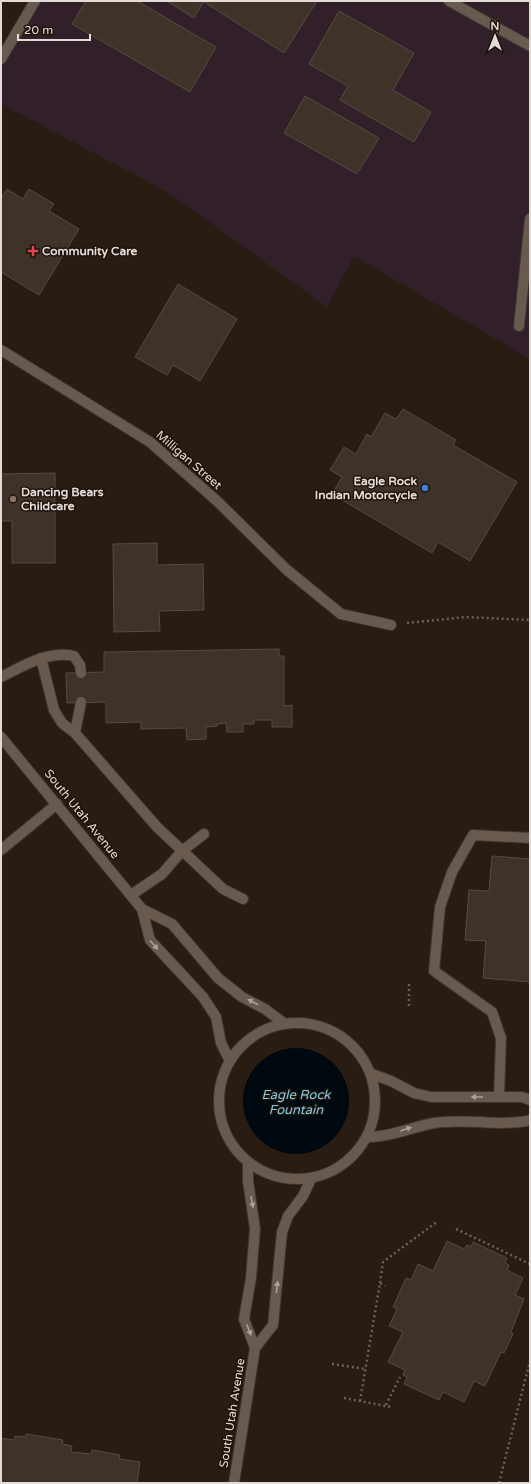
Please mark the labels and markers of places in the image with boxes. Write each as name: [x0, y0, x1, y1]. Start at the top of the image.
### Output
place label: Community Care: [42, 244, 138, 259]
marker: Community Care: [27, 245, 39, 257]
place label: Eagle Rock Indian Motorcycle: [315, 474, 417, 503]
marker: Eagle Rock Indian Motorcycle: [420, 483, 430, 493]
place label: Dancing Bears Childcare: [21, 485, 104, 513]
marker: Dancing Bears Childcare: [8, 494, 18, 504]

